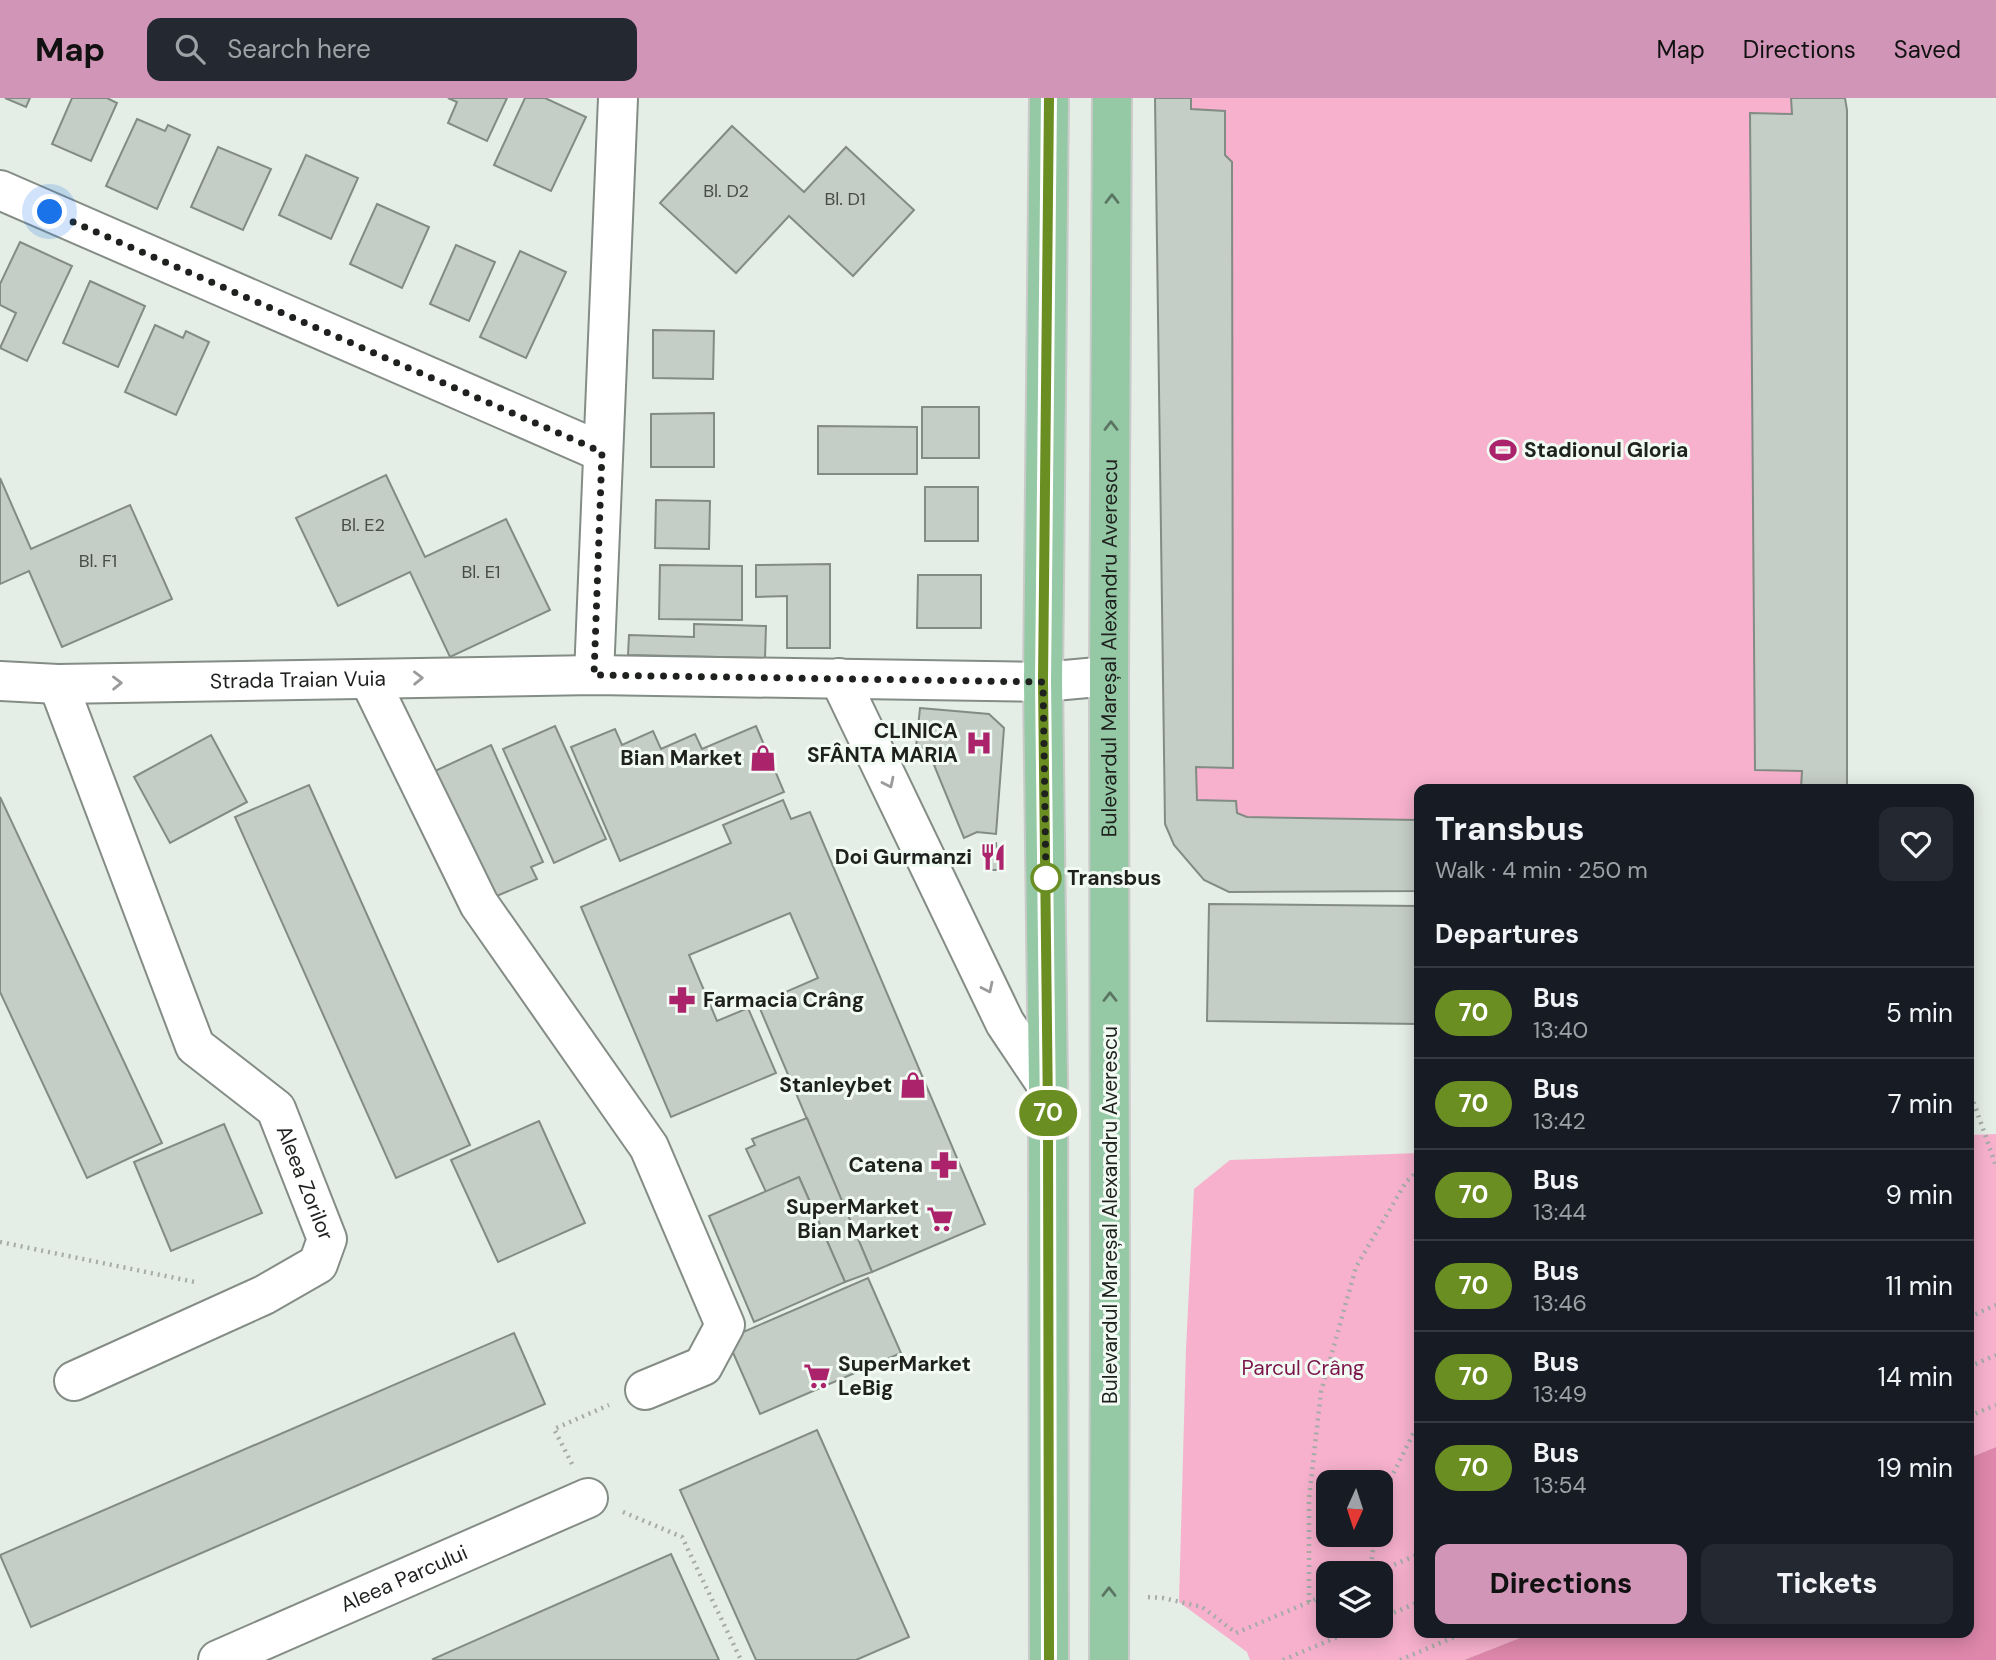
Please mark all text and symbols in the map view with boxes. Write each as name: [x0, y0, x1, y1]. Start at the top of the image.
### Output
search box: [147, 18, 637, 81]
text: Map: [35, 28, 105, 71]
icon: search: [171, 30, 209, 68]
text: Search here: [227, 32, 371, 66]
text: Map: [1657, 34, 1705, 65]
text: Directions: [1743, 34, 1856, 65]
text: Saved: [1894, 34, 1961, 65]
house number: Bl. D2: [703, 179, 749, 203]
house number: Bl. D1: [824, 187, 866, 211]
one-way arrow: [1104, 193, 1120, 204]
your location: [32, 194, 67, 229]
one-way arrow: [1103, 421, 1119, 431]
sports icon: Stadionul Gloria: [1488, 435, 1518, 465]
place label: Stadionul Gloria: [1524, 436, 1688, 464]
street label: Bulevardul Mareșal Alexandru Averescu: [1095, 459, 1124, 837]
house number: Bl. E2: [341, 513, 385, 537]
house number: Bl. F1: [79, 549, 117, 573]
house number: Bl. E1: [461, 560, 501, 584]
street label: Strada Traian Vuia: [210, 664, 386, 695]
one-way arrow: [413, 670, 424, 686]
one-way arrow: [112, 675, 123, 691]
place label: CLINICA SFÂNTA MARIA: [807, 717, 958, 769]
hospital icon: CLINICA SFÂNTA MARIA: [964, 728, 994, 758]
shop icon: Bian Market: [748, 743, 778, 773]
place label: Bian Market: [620, 744, 742, 772]
one-way arrow: [881, 776, 895, 788]
text: Transbus: [1435, 807, 1584, 850]
button: heart: [1879, 807, 1953, 881]
restaurant icon: Doi Gurmanzi: [978, 842, 1008, 872]
place label: Doi Gurmanzi: [835, 843, 972, 871]
text: Walk · 4 min · 250 m: [1435, 855, 1648, 885]
marker: Transbus: [1031, 863, 1061, 893]
place label: Transbus: [1067, 864, 1161, 892]
text: Departures: [1435, 917, 1579, 951]
one-way arrow: [980, 981, 994, 993]
text: Bus: [1533, 981, 1579, 1015]
pharmacy icon: Farmacia Crâng: [667, 985, 697, 1015]
place label: Farmacia Crâng: [703, 986, 864, 1014]
one-way arrow: [1102, 991, 1118, 1002]
text: 5 min: [1886, 996, 1953, 1030]
text: 70: [1459, 997, 1488, 1028]
text: 13:40: [1533, 1015, 1588, 1045]
street label: Bulevardul Mareșal Alexandru Averescu: [1096, 1026, 1124, 1404]
shop icon: Stanleybet: [898, 1070, 928, 1100]
place label: Stanleybet: [779, 1071, 892, 1099]
text: Bus: [1533, 1072, 1579, 1106]
text: 7 min: [1888, 1087, 1953, 1121]
text: 70: [1459, 1088, 1488, 1119]
line badge: 70: [1016, 1090, 1080, 1136]
text: 70: [1033, 1097, 1063, 1128]
text: 13:42: [1533, 1106, 1586, 1136]
street label: Aleea Zorilor: [270, 1121, 340, 1245]
pharmacy icon: Catena: [929, 1150, 959, 1180]
place label: Catena: [849, 1151, 923, 1179]
text: Bus: [1533, 1163, 1579, 1197]
text: 9 min: [1885, 1178, 1953, 1212]
text: 70: [1459, 1179, 1488, 1210]
place label: SuperMarket Bian Market: [786, 1193, 919, 1245]
text: 13:44: [1533, 1197, 1586, 1227]
supermarket icon: SuperMarket Bian Market: [925, 1204, 955, 1234]
text: Bus: [1533, 1254, 1579, 1288]
text: 11 min: [1886, 1269, 1953, 1303]
text: 70: [1459, 1270, 1488, 1301]
text: 13:46: [1533, 1288, 1587, 1318]
text: Bus: [1533, 1345, 1579, 1379]
place label: SuperMarket LeBig: [838, 1350, 971, 1402]
park label: Parcul Crâng: [1242, 1354, 1365, 1382]
text: 14 min: [1878, 1360, 1953, 1394]
supermarket icon: SuperMarket LeBig: [802, 1361, 832, 1391]
text: 70: [1459, 1361, 1488, 1392]
text: 13:49: [1533, 1379, 1587, 1409]
text: Bus: [1533, 1436, 1579, 1470]
text: 19 min: [1877, 1451, 1953, 1485]
text: 70: [1459, 1452, 1488, 1483]
north arrow: [1316, 1470, 1393, 1547]
map controls: [1316, 1470, 1393, 1638]
text: 13:54: [1533, 1470, 1586, 1500]
street label: Aleea Parcului: [336, 1539, 472, 1619]
button: Directions: [1435, 1544, 1687, 1624]
button: Tickets: [1701, 1544, 1953, 1624]
button: layers: [1316, 1561, 1393, 1638]
one-way arrow: [1101, 1586, 1117, 1597]

